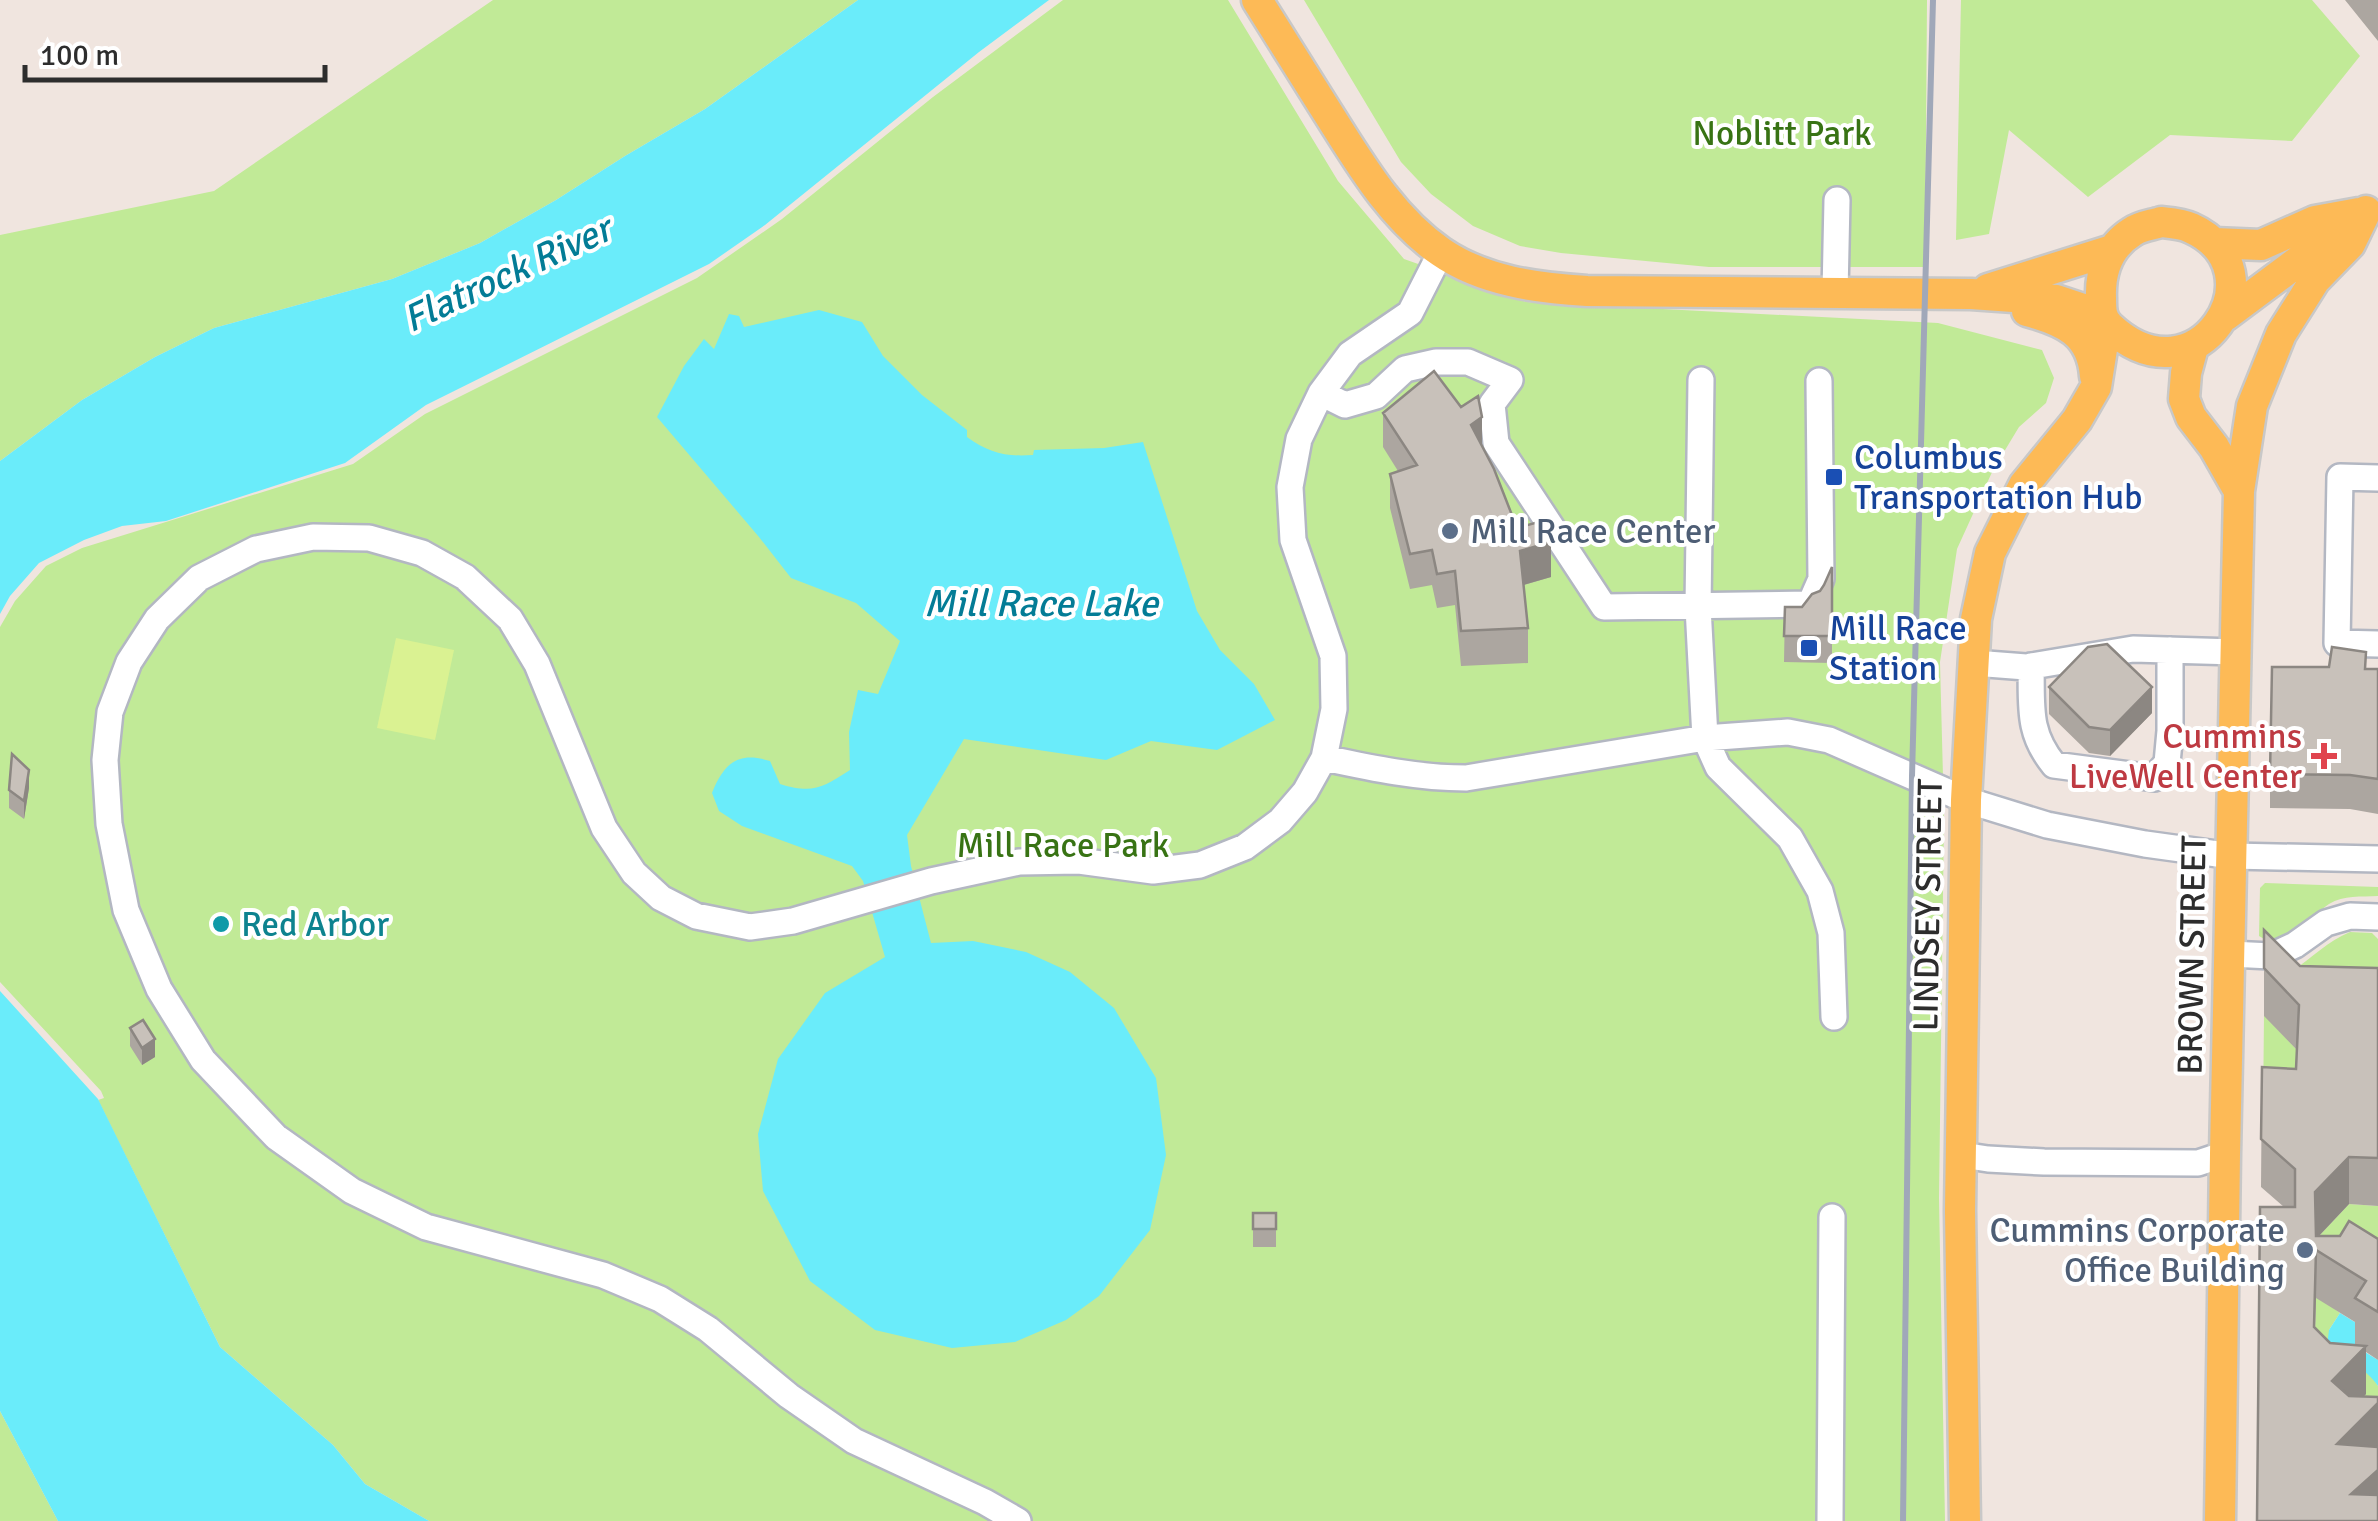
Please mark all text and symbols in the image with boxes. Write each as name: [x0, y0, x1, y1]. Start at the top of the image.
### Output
scale bar: [25, 20, 325, 82]
text: 100 m: [40, 37, 119, 74]
park label: Noblitt Park: [1692, 112, 1872, 155]
water label: Flatrock River: [396, 203, 623, 343]
place label: Columbus Transportation Hub: [1854, 436, 2143, 519]
marker: Columbus Transportation Hub: [1823, 466, 1845, 488]
place label: Mill Race Center: [1470, 510, 1715, 553]
marker: Mill Race Center: [1439, 520, 1461, 542]
water label: Mill Race Lake: [924, 580, 1160, 627]
place label: Mill Race Station: [1829, 607, 1967, 690]
marker: Mill Race Station: [1798, 637, 1820, 659]
place label: Cummins LiveWell Center: [2069, 715, 2302, 798]
marker: Cummins LiveWell Center: [2311, 743, 2337, 769]
street label: LINDSEY STREET: [1904, 778, 1952, 1032]
park label: Mill Race Park: [957, 824, 1169, 867]
street label: BROWN STREET: [2168, 835, 2216, 1075]
place label: Red Arbor: [241, 903, 389, 946]
marker: Red Arbor: [210, 913, 232, 935]
place label: Cummins Corporate Office Building: [1989, 1209, 2285, 1292]
marker: Cummins Corporate Office Building: [2294, 1239, 2316, 1261]

